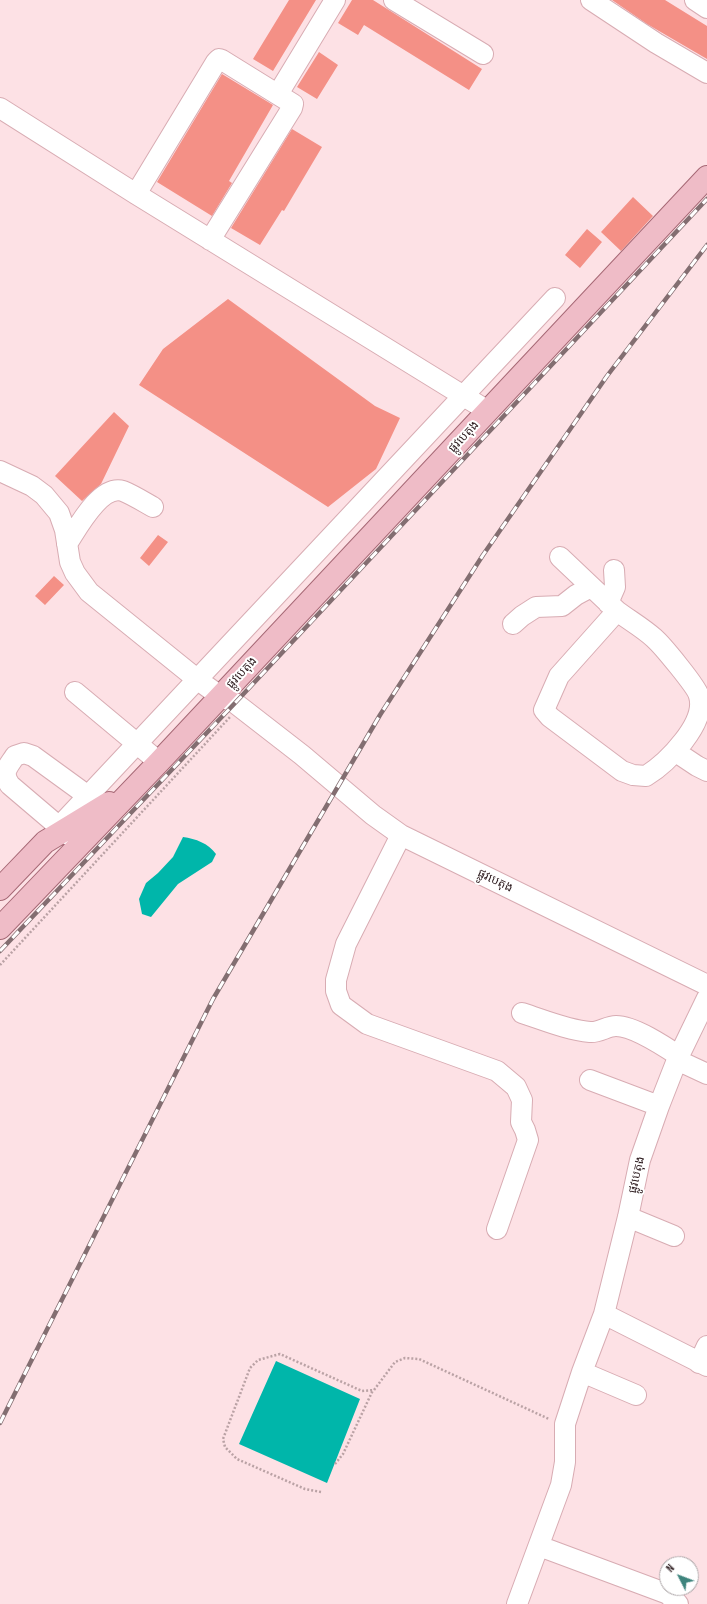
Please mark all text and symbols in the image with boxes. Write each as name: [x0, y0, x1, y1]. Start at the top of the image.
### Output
street label: ផ្លូវបេតុង: [446, 418, 482, 456]
street label: ផ្លូវបេតុង: [224, 654, 260, 692]
street label: ផ្លូវបេតុង: [475, 866, 515, 896]
street label: ផ្លូវបេតុង: [626, 1155, 648, 1195]
north arrow: [659, 1556, 699, 1596]
text: N: [664, 1562, 677, 1575]

